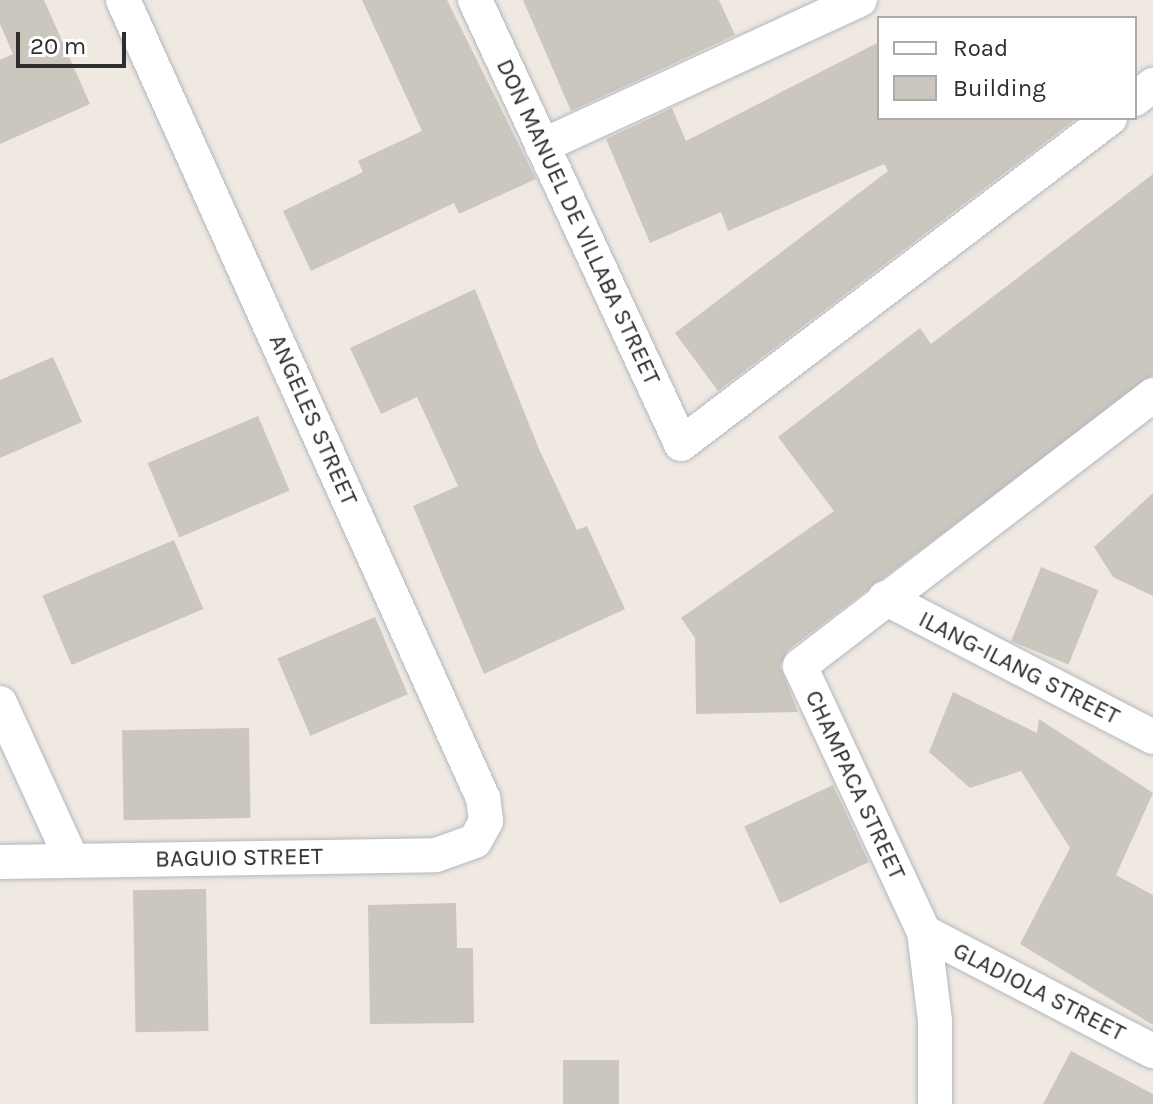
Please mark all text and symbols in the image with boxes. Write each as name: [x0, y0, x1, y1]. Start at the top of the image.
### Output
scale bar: [20, 16, 130, 66]
legend: [877, 16, 1137, 120]
text: 20 m: [30, 32, 86, 60]
text: Road: [953, 34, 1008, 62]
street label: DON MANUEL DE VILLABA STREET: [490, 55, 666, 389]
text: Building: [953, 74, 1046, 102]
street label: ANGELES STREET: [262, 330, 364, 510]
street label: ILANG-ILANG STREET: [914, 605, 1124, 731]
street label: CHAMPACA STREET: [799, 686, 911, 884]
street label: BAGUIO STREET: [155, 842, 323, 874]
street label: GLADIOLA STREET: [948, 936, 1130, 1048]

